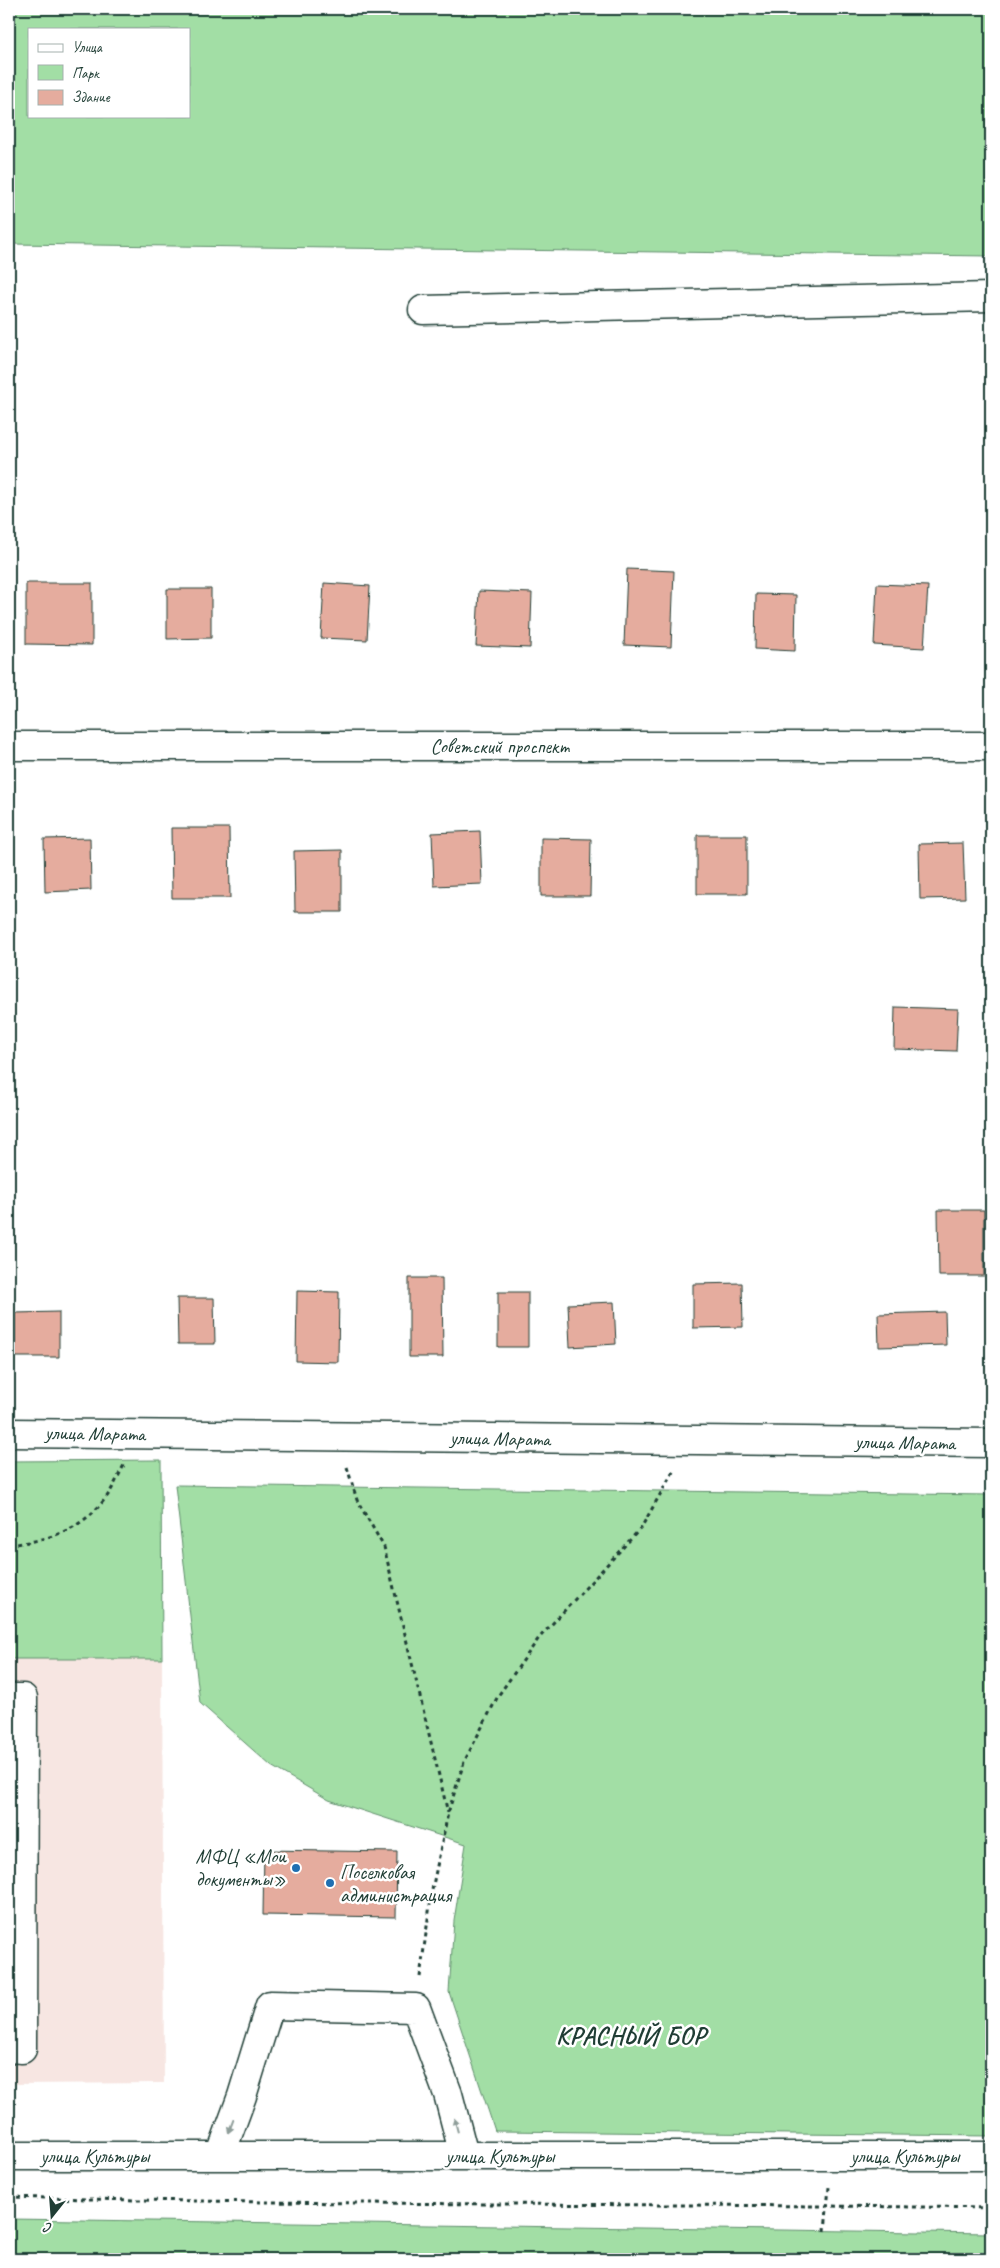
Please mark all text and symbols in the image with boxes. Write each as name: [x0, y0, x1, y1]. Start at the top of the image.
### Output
legend: [28, 28, 190, 118]
text: Улица: [72, 38, 103, 57]
text: Парк: [72, 64, 100, 83]
text: Здание: [72, 88, 111, 107]
street label: Советский проспект: [431, 734, 570, 759]
street label: улица Марата: [44, 1420, 147, 1447]
street label: улица Марата: [449, 1425, 552, 1452]
street label: улица Марата: [854, 1429, 957, 1456]
place label: МФЦ «Мои документы»: [196, 1844, 287, 1892]
place label: Поселковая администрация: [340, 1860, 454, 1908]
marker: МФЦ «Мои документы»: [290, 1862, 302, 1874]
marker: Поселковая администрация: [324, 1877, 336, 1889]
district label: КРАСНЫЙ БОР: [556, 2020, 709, 2052]
one-way arrow: [452, 2117, 460, 2132]
one-way arrow: [227, 2119, 235, 2134]
street label: улица Культуры: [40, 2144, 151, 2169]
street label: улица Культуры: [445, 2144, 556, 2169]
street label: улица Культуры: [850, 2144, 961, 2169]
north arrow: [28, 2190, 78, 2240]
text: С: [41, 2218, 54, 2237]

